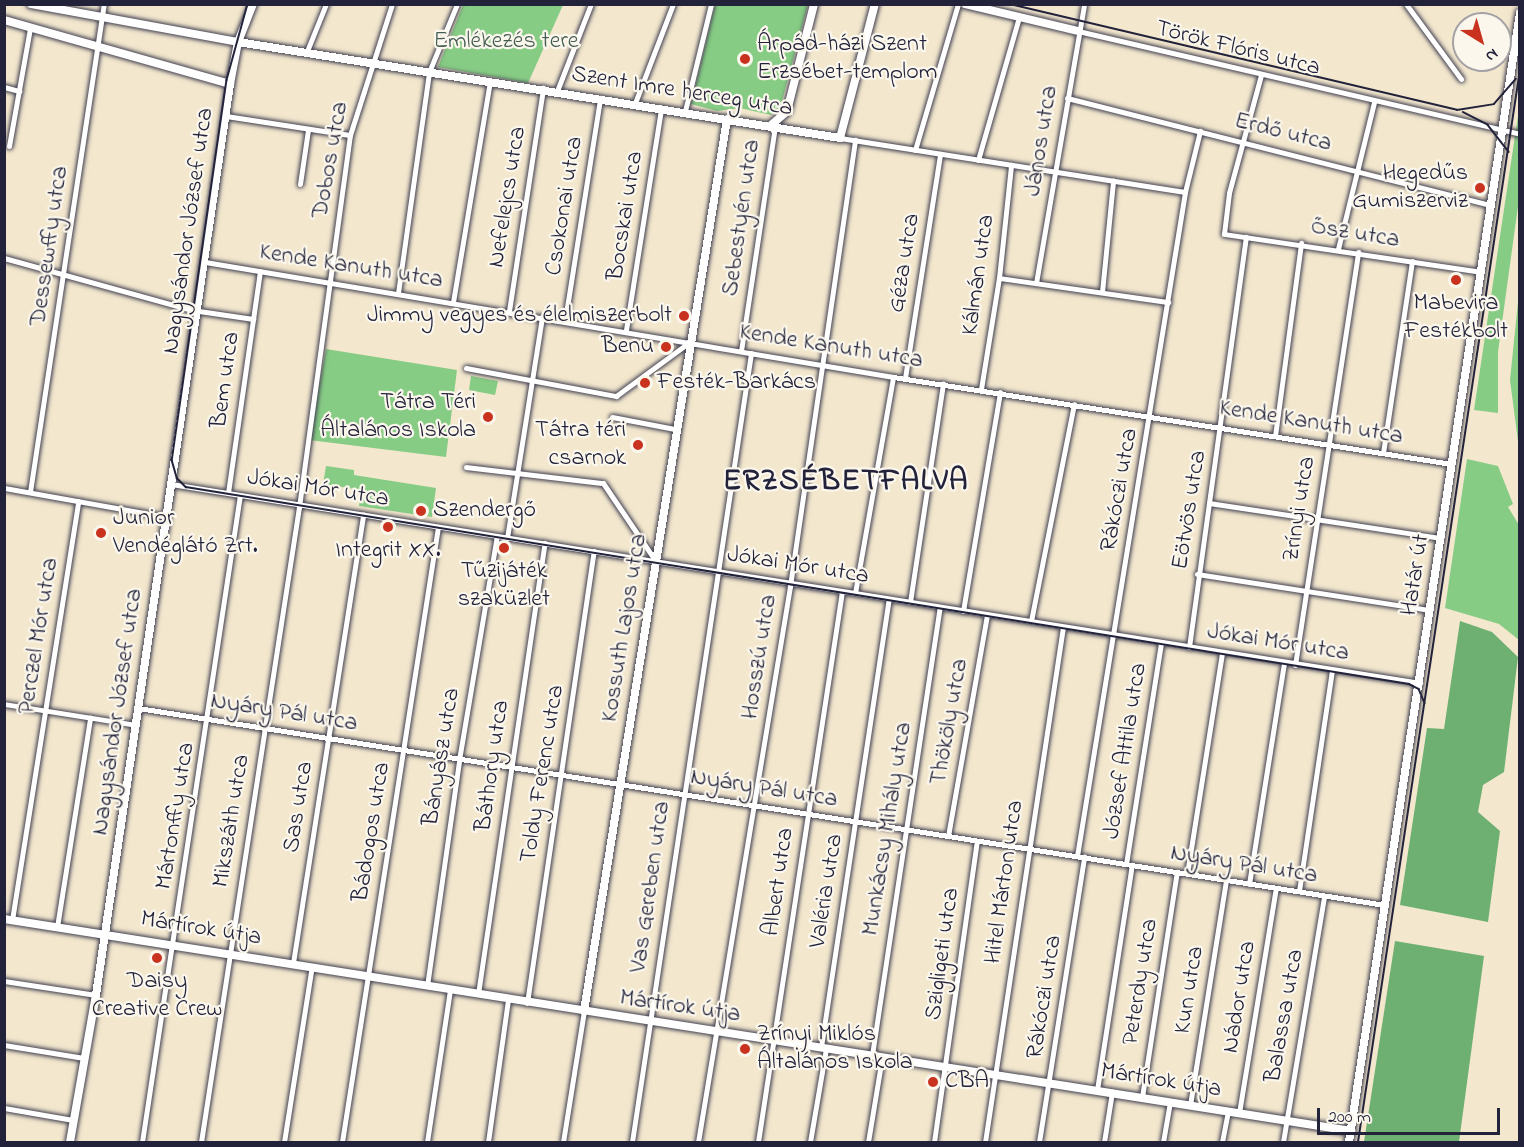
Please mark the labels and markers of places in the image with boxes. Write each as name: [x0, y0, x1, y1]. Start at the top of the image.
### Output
place label: Árpád-házi Szent Erzsébet-templom: [757, 31, 937, 87]
marker: Árpád-házi Szent Erzsébet-templom: [738, 52, 752, 66]
place label: Hegedűs Gumiszerviz: [1352, 160, 1468, 216]
marker: Hegedűs Gumiszerviz: [1473, 181, 1487, 195]
marker: Mabevira Festékbolt: [1449, 273, 1463, 287]
place label: Mabevira Festékbolt: [1404, 290, 1508, 346]
place label: Jimmy vegyes és élelmiszerbolt: [367, 302, 672, 330]
marker: Jimmy vegyes és élelmiszerbolt: [677, 309, 691, 323]
place label: Benu: [602, 333, 654, 361]
marker: Benu: [659, 340, 673, 354]
place label: Festék-Barkács: [657, 369, 816, 397]
marker: Festék-Barkács: [638, 376, 652, 390]
place label: Tátra Téri Általános Iskola: [320, 389, 476, 445]
marker: Tátra Téri Általános Iskola: [481, 410, 495, 424]
place label: Tátra téri csarnok: [535, 417, 626, 473]
marker: Tátra téri csarnok: [631, 438, 645, 452]
place label: Szendergő: [433, 497, 536, 525]
marker: Szendergő: [414, 504, 428, 518]
place label: Junior Vendéglátó Zrt.: [113, 505, 258, 561]
marker: Integrit XX.: [381, 520, 395, 534]
marker: Junior Vendéglátó Zrt.: [94, 526, 108, 540]
place label: Integrit XX.: [335, 537, 441, 565]
marker: Tűzijáték szaküzlet: [497, 541, 511, 555]
place label: Tűzijáték szaküzlet: [458, 558, 550, 614]
marker: Daisy Creative Crew: [150, 951, 164, 965]
place label: Daisy Creative Crew: [92, 968, 222, 1024]
place label: Zrínyi Miklós Általános Iskola: [757, 1021, 913, 1077]
marker: Zrínyi Miklós Általános Iskola: [738, 1042, 752, 1056]
place label: CBA: [945, 1068, 989, 1096]
marker: CBA: [926, 1075, 940, 1089]

